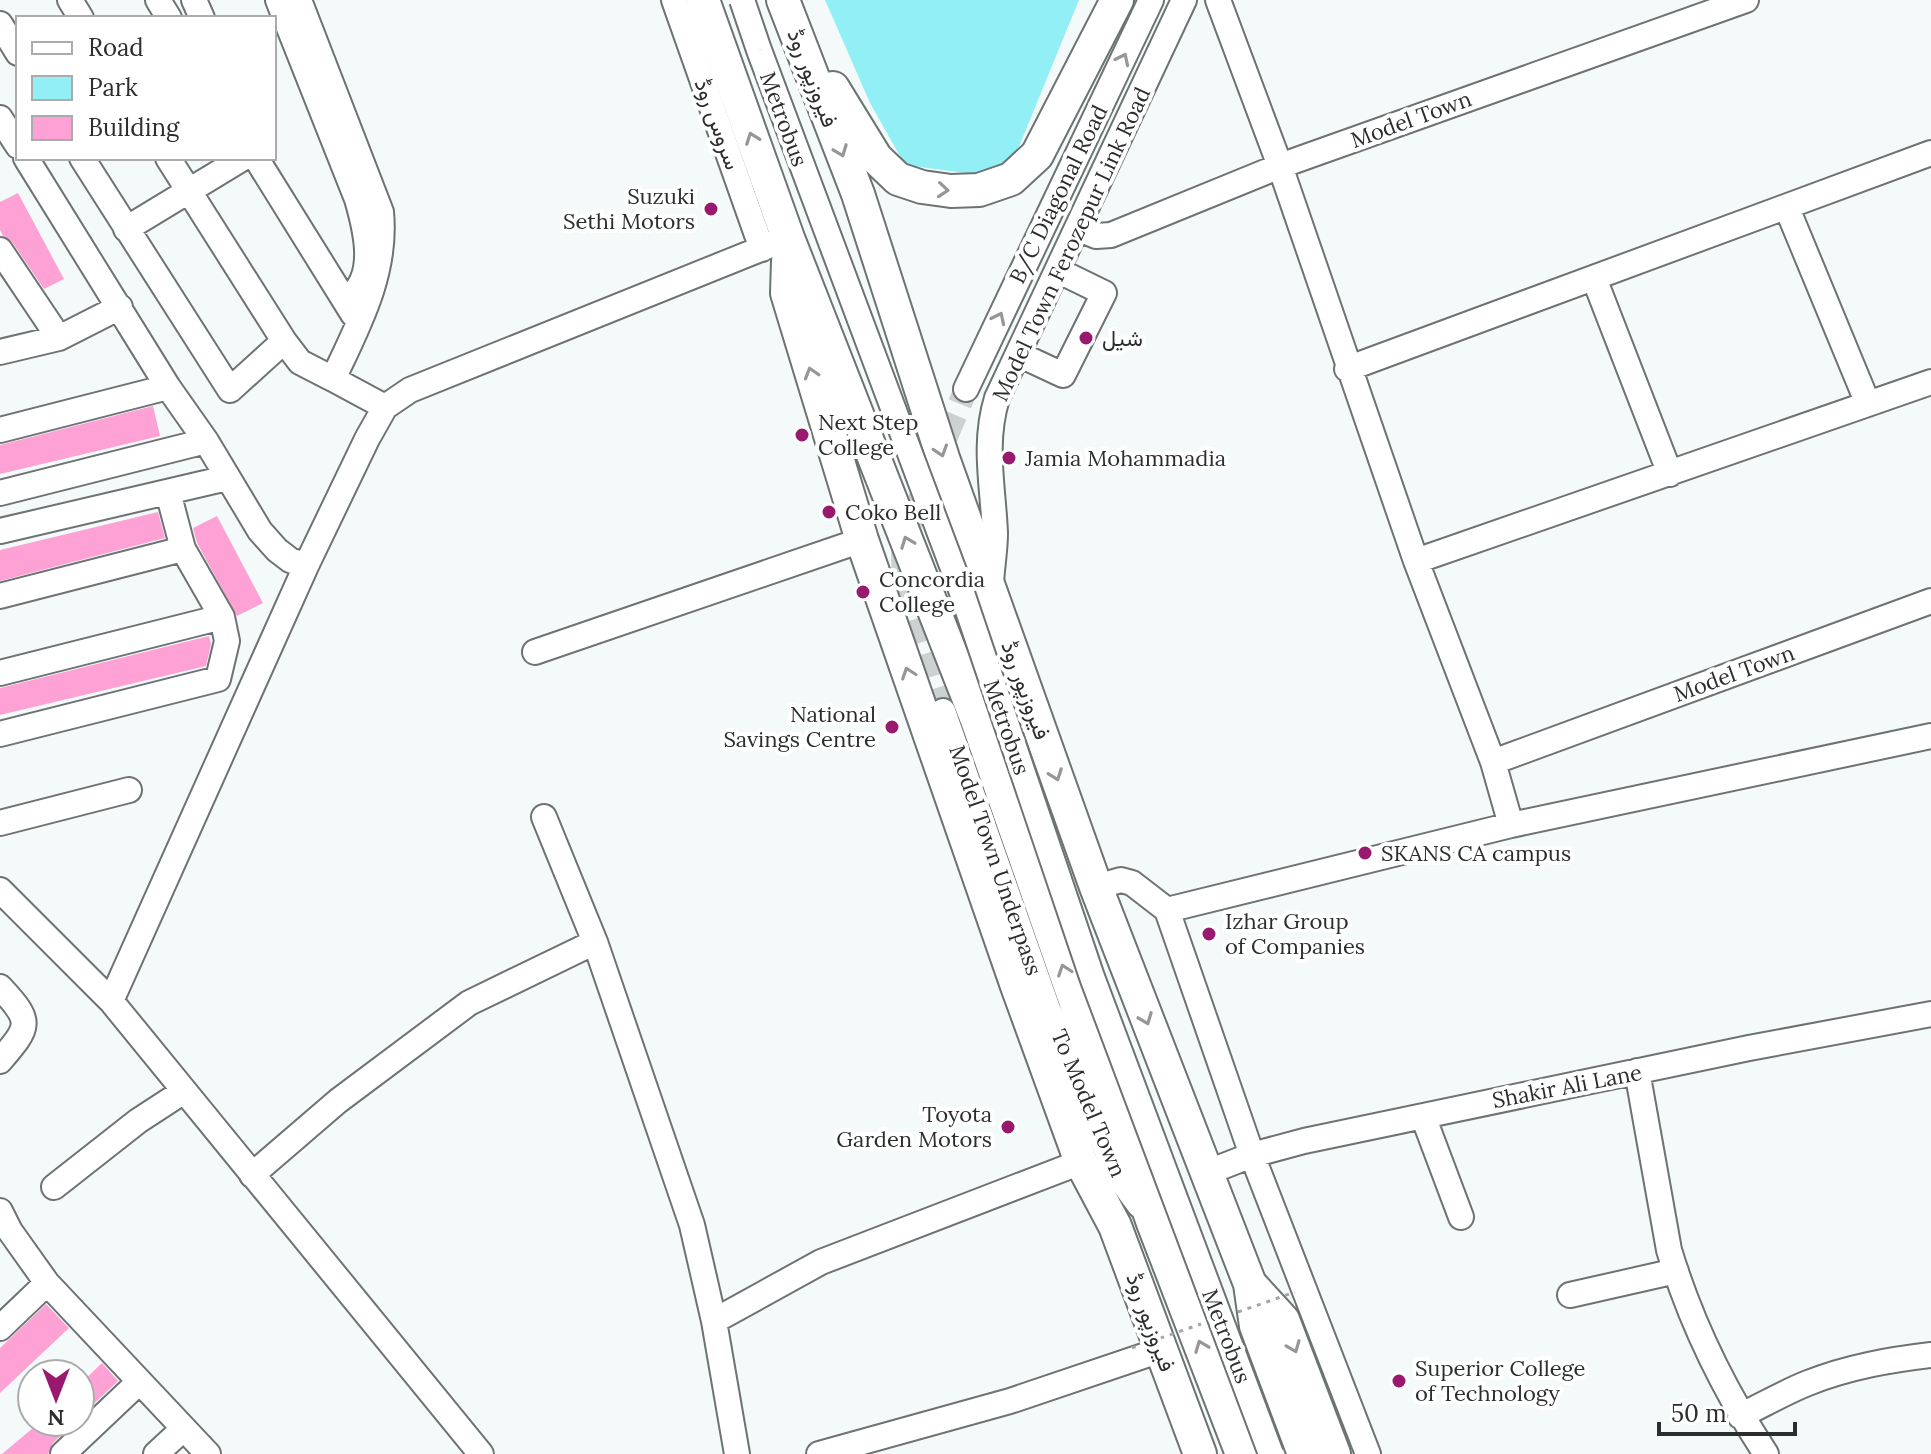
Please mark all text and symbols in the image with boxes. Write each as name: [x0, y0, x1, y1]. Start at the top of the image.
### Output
legend: [16, 16, 276, 160]
street label: فیروزپور روڈ: [781, 25, 845, 131]
text: Road: [88, 32, 144, 63]
one-way arrow: [1113, 52, 1129, 67]
street label: Metrobus: [754, 68, 814, 170]
text: Park: [88, 72, 138, 103]
street label: سروس روڈ: [689, 75, 747, 173]
street label: Model Town Ferozepur Link Road: [986, 82, 1156, 406]
street label: Model Town: [1347, 84, 1475, 154]
street label: B/C Diagonal Road: [1003, 100, 1113, 288]
text: Building: [88, 112, 180, 143]
one-way arrow: [745, 132, 762, 146]
one-way arrow: [831, 143, 848, 157]
one-way arrow: [937, 181, 950, 198]
place label: Suzuki Sethi Motors: [563, 182, 695, 235]
marker: Suzuki Sethi Motors: [702, 200, 720, 218]
one-way arrow: [989, 312, 1005, 327]
place label: شیل: [1102, 324, 1143, 352]
marker: شیل: [1077, 329, 1095, 347]
one-way arrow: [804, 366, 820, 380]
place label: Next Step College: [818, 408, 918, 461]
marker: Next Step College: [793, 426, 811, 444]
one-way arrow: [932, 444, 948, 457]
place label: Jamia Mohammadia: [1024, 444, 1226, 472]
marker: Jamia Mohammadia: [1000, 449, 1018, 467]
place label: Coko Bell: [845, 498, 941, 526]
marker: Coko Bell: [820, 503, 838, 521]
one-way arrow: [901, 536, 917, 550]
place label: Concordia College: [879, 565, 985, 618]
marker: Concordia College: [854, 583, 872, 601]
street label: فیروزپور روڈ: [994, 637, 1057, 743]
street label: Model Town: [1670, 638, 1798, 708]
one-way arrow: [902, 667, 918, 681]
street label: Metrobus: [978, 676, 1036, 778]
place label: National Savings Centre: [723, 700, 876, 753]
marker: National Savings Centre: [883, 718, 901, 736]
street label: Model Town Underpass: [943, 741, 1049, 979]
one-way arrow: [1047, 767, 1063, 781]
place label: SKANS CA campus: [1381, 839, 1571, 867]
marker: SKANS CA campus: [1356, 844, 1374, 862]
place label: Izhar Group of Companies: [1225, 907, 1365, 960]
marker: Izhar Group of Companies: [1200, 925, 1218, 943]
one-way arrow: [1058, 964, 1074, 978]
one-way arrow: [1136, 1011, 1153, 1025]
street label: To Model Town: [1045, 1025, 1133, 1181]
street label: Shakir Ali Lane: [1490, 1058, 1644, 1114]
place label: Toyota Garden Motors: [836, 1100, 992, 1153]
marker: Toyota Garden Motors: [999, 1118, 1017, 1136]
street label: فیروزپور روڈ: [1119, 1269, 1182, 1375]
street label: Metrobus: [1196, 1285, 1258, 1387]
one-way arrow: [1285, 1339, 1301, 1353]
one-way arrow: [1194, 1340, 1211, 1354]
place label: Superior College of Technology: [1415, 1354, 1586, 1407]
north arrow: [16, 1358, 96, 1438]
marker: Superior College of Technology: [1390, 1372, 1408, 1390]
scale bar: [1659, 1386, 1795, 1436]
text: 50 m: [1671, 1398, 1727, 1429]
text: N: [47, 1404, 65, 1432]

